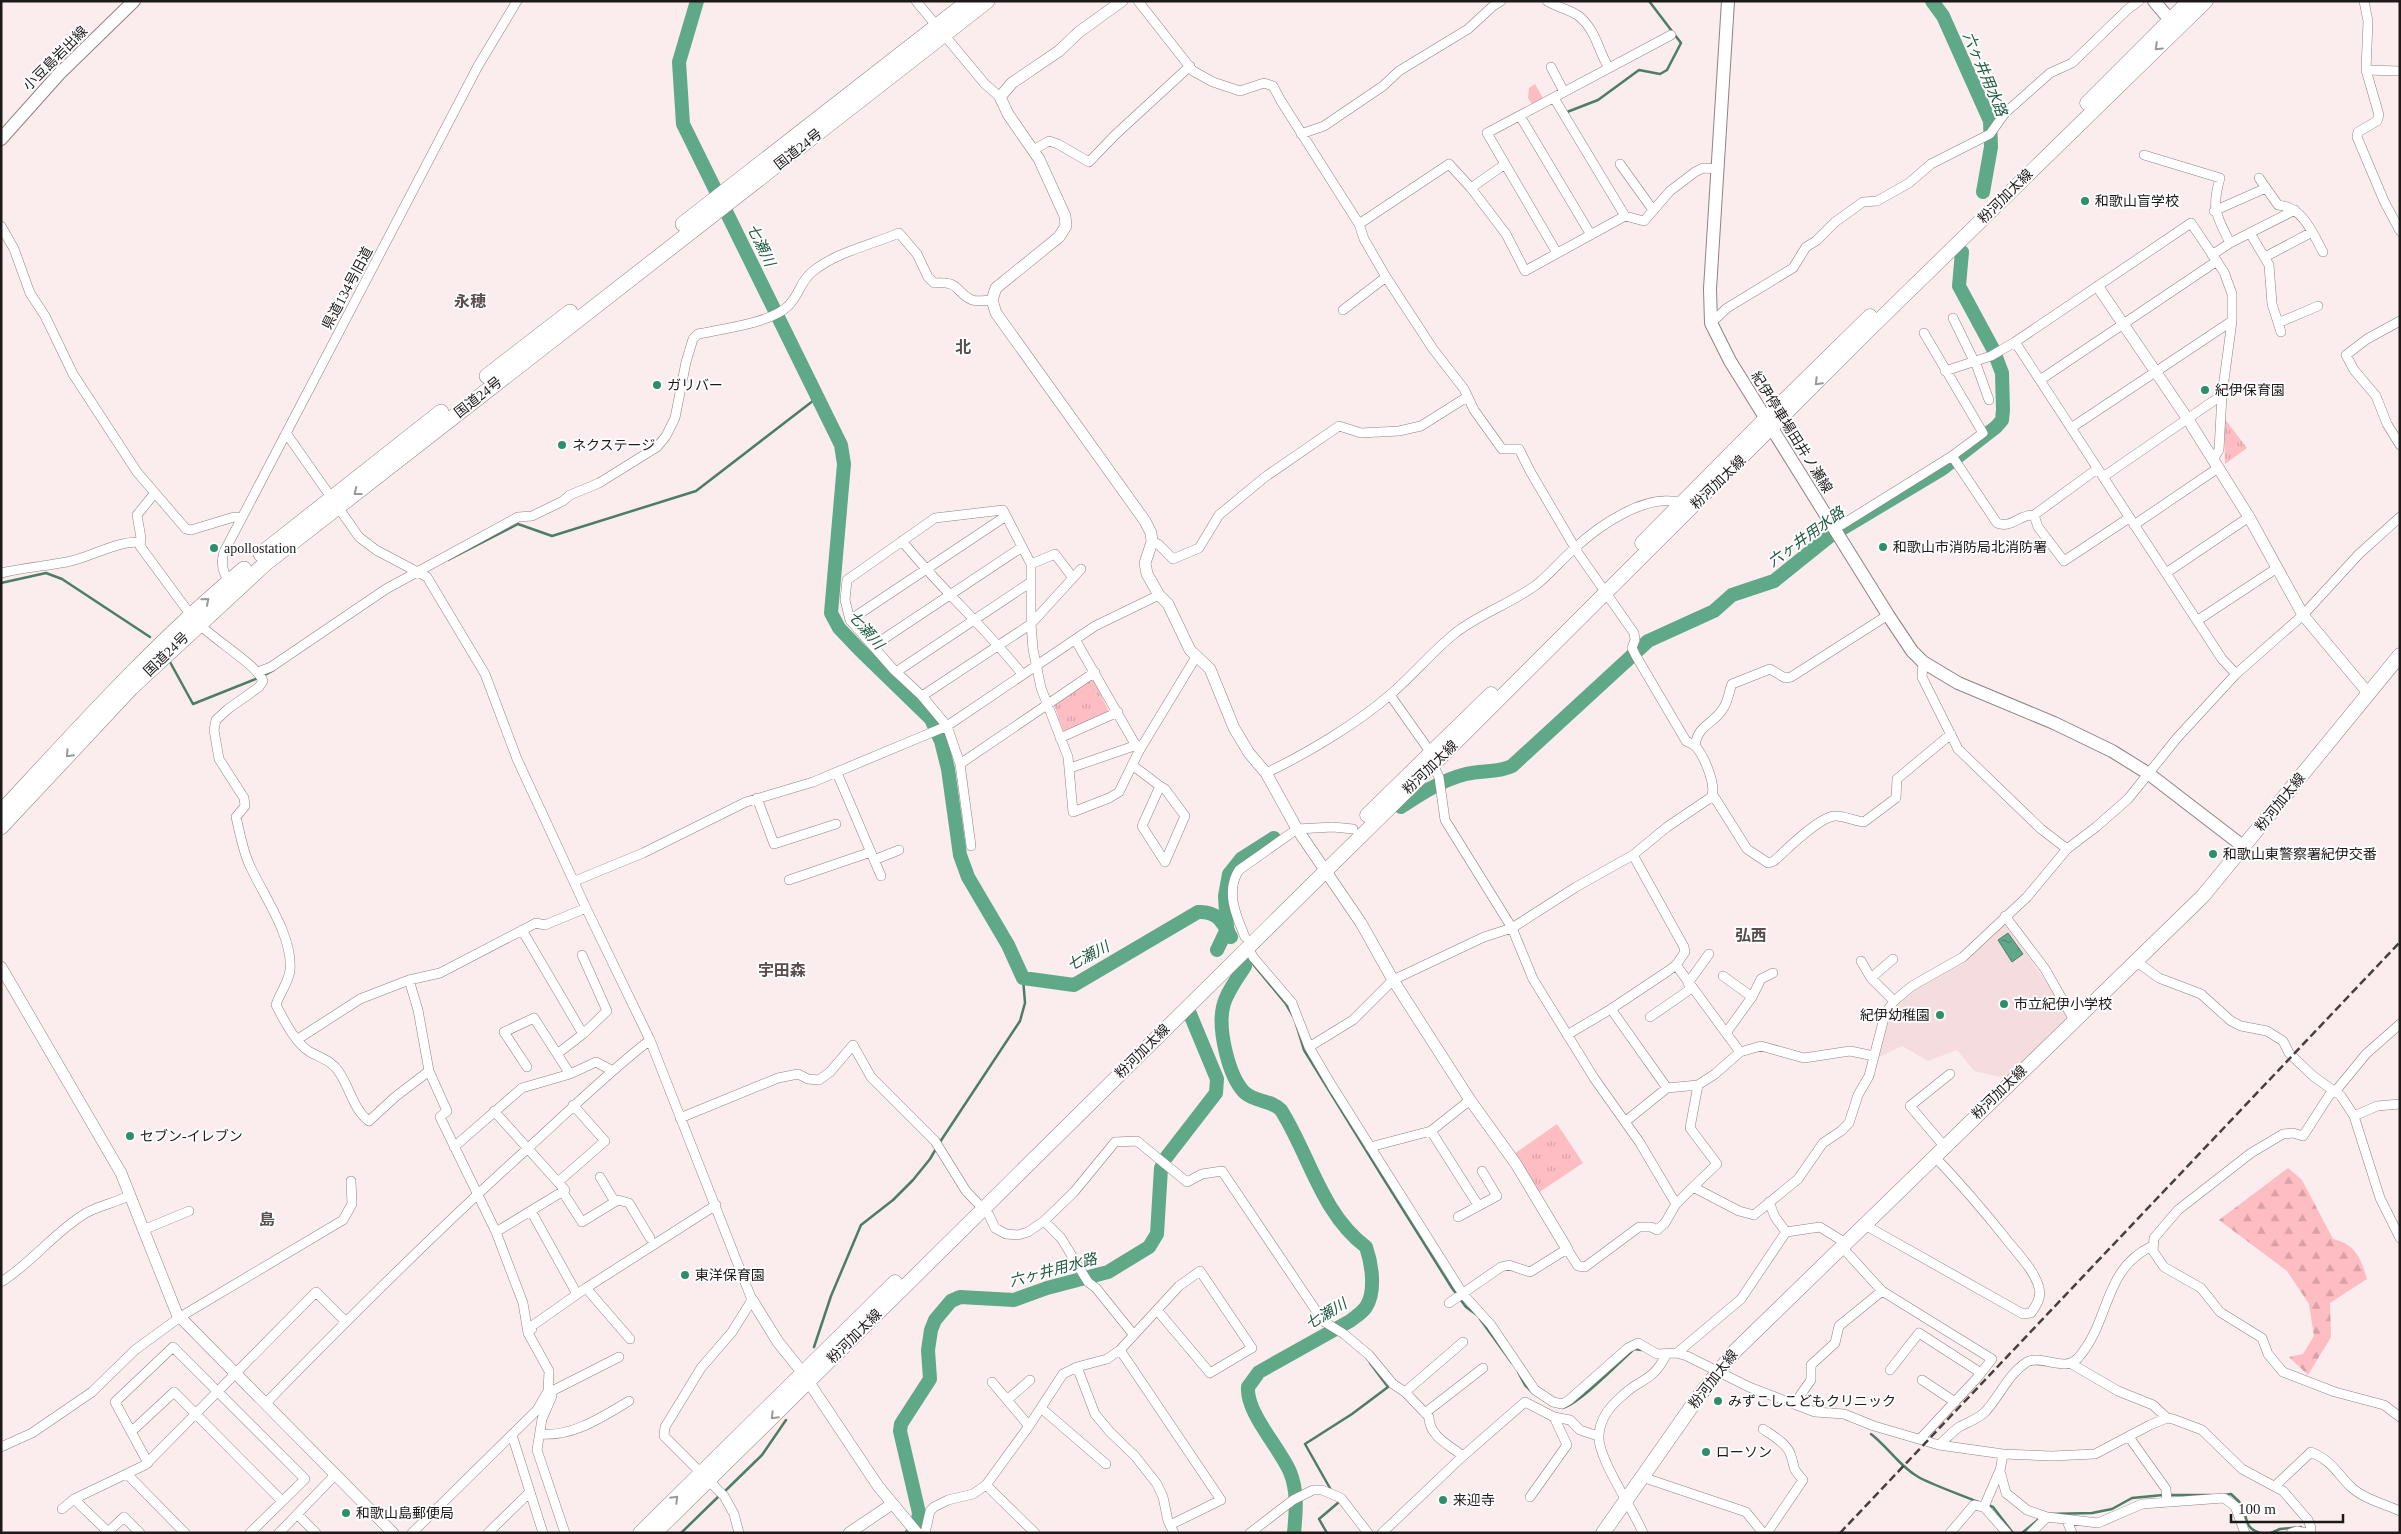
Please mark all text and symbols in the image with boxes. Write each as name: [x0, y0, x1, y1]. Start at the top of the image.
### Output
street label: 小豆島岩出線: [20, 23, 90, 93]
water label: 六ヶ井用水路: [1960, 29, 2011, 120]
one-way arrow: [2155, 41, 2164, 50]
street label: 国道24号: [772, 126, 825, 173]
street label: 粉河加太線: [1975, 166, 2035, 226]
place label: 和歌山盲学校: [2095, 194, 2179, 209]
marker: 和歌山盲学校: [2079, 195, 2091, 207]
water label: 七瀬川: [744, 221, 779, 271]
street label: 県道134号旧道: [319, 245, 375, 332]
district label: 永穂: [454, 293, 486, 310]
district label: 北: [955, 339, 971, 356]
street label: 紀伊停車場田井ノ瀬線: [1748, 368, 1836, 496]
street label: 国道24号: [452, 374, 505, 421]
one-way arrow: [1815, 377, 1824, 386]
place label: ガリバー: [667, 378, 723, 393]
marker: ガリバー: [651, 379, 663, 391]
place label: 紀伊保育園: [2215, 383, 2285, 398]
marker: 紀伊保育園: [2199, 384, 2211, 396]
place label: ネクステージ: [572, 438, 655, 453]
marker: ネクステージ: [556, 439, 568, 451]
street label: 粉河加太線: [1688, 453, 1749, 512]
one-way arrow: [353, 487, 362, 496]
water label: 六ヶ井用水路: [1765, 503, 1849, 570]
place label: 和歌山市消防局北消防署: [1893, 539, 2047, 555]
place label: apollostation: [224, 541, 296, 556]
marker: 和歌山市消防局北消防署: [1877, 541, 1889, 553]
marker: apollostation: [208, 542, 220, 554]
one-way arrow: [200, 597, 209, 606]
water label: 七瀬川: [845, 608, 888, 654]
street label: 国道24号: [141, 630, 192, 679]
street label: 粉河加太線: [1400, 738, 1461, 797]
one-way arrow: [66, 749, 75, 758]
street label: 粉河加太線: [2253, 770, 2308, 834]
place label: 和歌山東警察署紀伊交番: [2223, 847, 2377, 862]
marker: 和歌山東警察署紀伊交番: [2207, 848, 2219, 860]
district label: 弘西: [1735, 927, 1767, 944]
water label: 七瀬川: [1064, 937, 1113, 974]
district label: 宇田森: [758, 962, 806, 979]
place label: 市立紀伊小学校: [2014, 997, 2112, 1012]
marker: 市立紀伊小学校: [1998, 998, 2010, 1010]
place label: 紀伊幼稚園: [1860, 1008, 1930, 1023]
marker: 紀伊幼稚園: [1934, 1009, 1946, 1021]
street label: 粉河加太線: [1112, 1021, 1172, 1081]
street label: 粉河加太線: [1969, 1063, 2030, 1122]
place label: セブン-イレブン: [140, 1128, 243, 1144]
marker: セブン-イレブン: [124, 1130, 136, 1142]
district label: 島: [259, 1211, 275, 1228]
water label: 六ヶ井用水路: [1007, 1250, 1100, 1289]
place label: 東洋保育園: [695, 1268, 765, 1283]
marker: 東洋保育園: [679, 1269, 691, 1281]
water label: 七瀬川: [1303, 1295, 1351, 1332]
street label: 粉河加太線: [824, 1306, 884, 1366]
street label: 粉河加太線: [1686, 1347, 1741, 1412]
place label: みずこしこどもクリニック: [1728, 1394, 1896, 1409]
marker: みずこしこどもクリニック: [1712, 1395, 1724, 1407]
one-way arrow: [770, 1410, 779, 1419]
place label: ローソン: [1716, 1445, 1772, 1460]
marker: ローソン: [1700, 1446, 1712, 1458]
scale bar: [2231, 1492, 2344, 1524]
place label: 来迎寺: [1453, 1493, 1495, 1508]
marker: 来迎寺: [1437, 1494, 1449, 1506]
one-way arrow: [669, 1495, 678, 1504]
text: 100 m: [2238, 1501, 2276, 1517]
place label: 和歌山島郵便局: [356, 1506, 454, 1521]
marker: 和歌山島郵便局: [340, 1507, 352, 1519]

